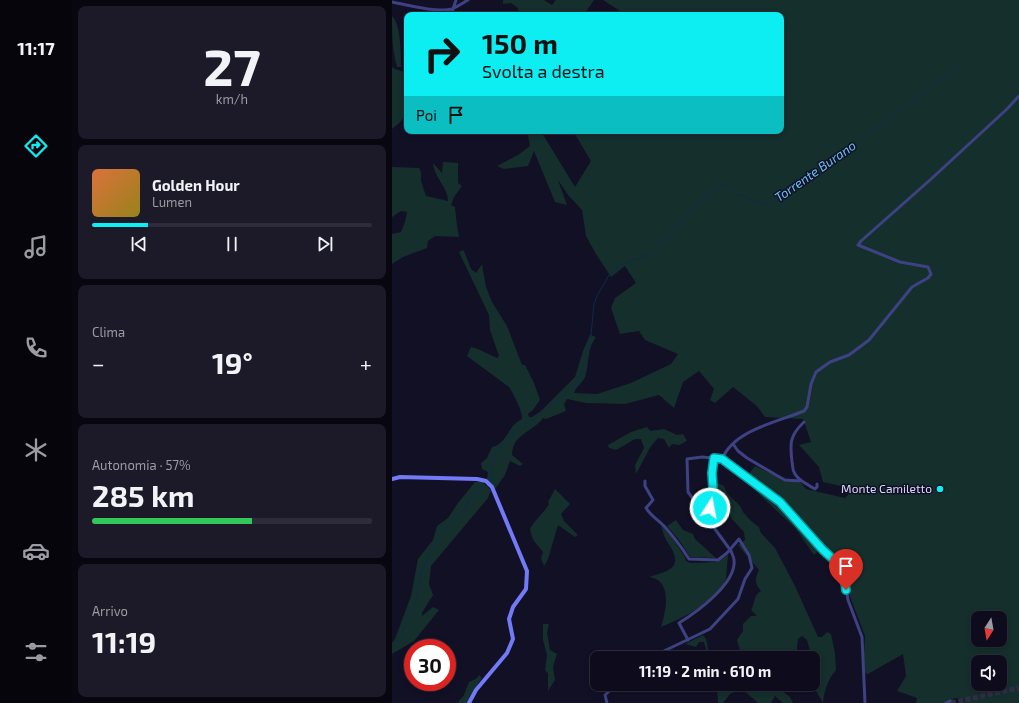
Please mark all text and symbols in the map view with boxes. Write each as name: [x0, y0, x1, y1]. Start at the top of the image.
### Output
text: 150 m: [482, 26, 558, 60]
icon: right: [416, 28, 468, 80]
text: 27: [203, 34, 261, 96]
text: 11:17: [17, 37, 55, 59]
text: Svolta a destra: [482, 60, 605, 82]
text: km/h: [216, 91, 248, 107]
icon: arrive: [445, 104, 467, 126]
text: Poi: [416, 106, 437, 124]
icon: directions: [22, 132, 50, 160]
water label: Torrente Burano: [771, 137, 859, 205]
text: Golden Hour: [152, 176, 240, 194]
text: Lumen: [152, 194, 192, 210]
icon: music: [22, 233, 50, 261]
icon: previous: [128, 233, 150, 255]
icon: pause: [221, 233, 243, 255]
icon: next: [314, 233, 336, 255]
text: Clima: [92, 324, 125, 340]
icon: phone: [22, 334, 50, 362]
text: 19°: [212, 344, 253, 380]
text: −: [92, 350, 105, 376]
text: +: [360, 350, 372, 376]
icon: climate: [22, 436, 50, 464]
text: Autonomia · 57%: [92, 457, 191, 473]
text: 285 km: [92, 477, 194, 513]
place label: Monte Camiletto: [841, 481, 932, 495]
marker: Monte Camiletto: [935, 484, 945, 494]
position arrow: [689, 487, 731, 529]
icon: car: [22, 537, 50, 565]
pin: [829, 549, 863, 590]
icon: arrive: [835, 555, 857, 577]
text: Arrivo: [92, 603, 128, 619]
north arrow: [971, 611, 1007, 647]
map controls: [971, 611, 1007, 691]
text: 11:19: [92, 623, 156, 659]
icon: filters: [22, 638, 50, 666]
speed limit sign: 30: [404, 639, 456, 691]
button: sound: [971, 655, 1007, 691]
text: 11:19 · 2 min · 610 m: [639, 662, 771, 680]

